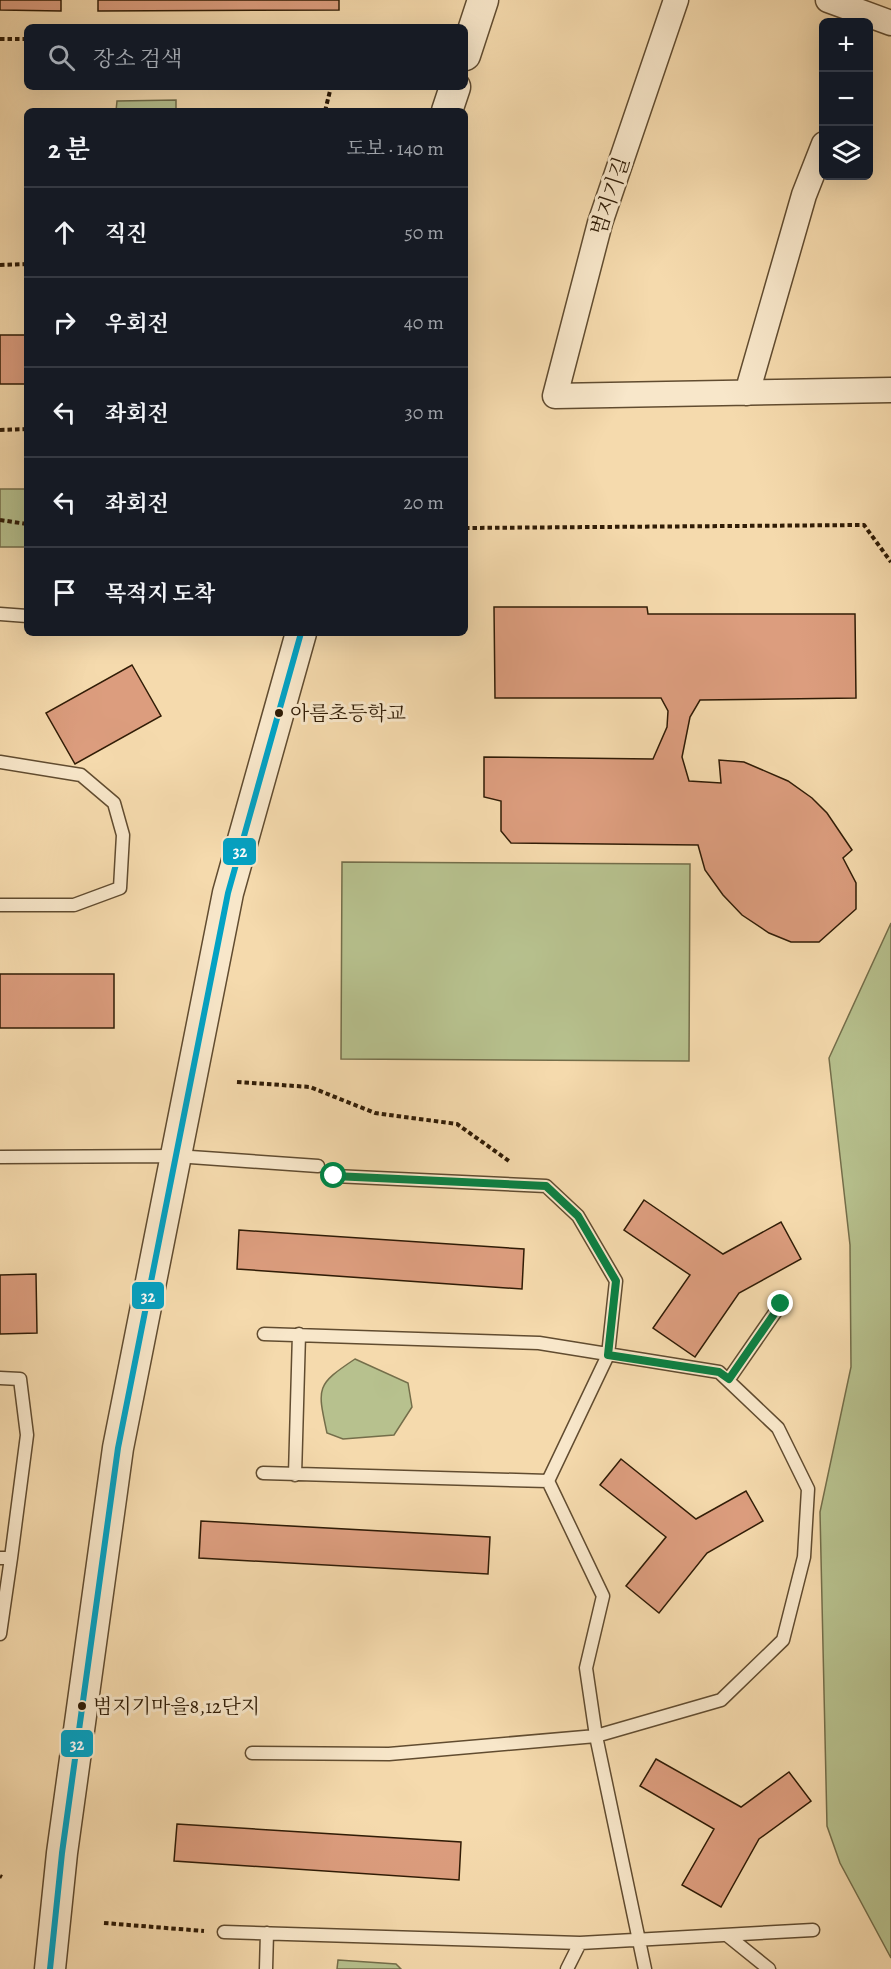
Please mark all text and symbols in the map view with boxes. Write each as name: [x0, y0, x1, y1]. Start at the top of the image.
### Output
map controls: [819, 18, 873, 180]
button: +: [819, 18, 873, 72]
search box: [24, 24, 468, 90]
icon: search: [45, 41, 78, 74]
text: 장소 검색: [93, 44, 182, 74]
button: −: [819, 72, 873, 126]
button: layers: [819, 126, 873, 180]
text: 2 분: [48, 132, 90, 167]
text: 도보 · 140 m: [346, 135, 444, 162]
street label: 범지기길: [584, 153, 636, 239]
icon: ahead: [48, 216, 81, 249]
text: 직진: [105, 219, 148, 249]
text: 50 m: [404, 219, 444, 246]
icon: right: [48, 306, 81, 339]
text: 우회전: [105, 309, 169, 339]
text: 40 m: [404, 309, 444, 336]
icon: left: [48, 396, 81, 429]
text: 좌회전: [105, 399, 169, 429]
text: 30 m: [404, 399, 444, 426]
icon: left: [48, 486, 81, 519]
text: 좌회전: [105, 489, 169, 519]
text: 20 m: [403, 489, 444, 516]
icon: arrive: [48, 576, 81, 609]
text: 목적지 도착: [105, 579, 215, 609]
place label: 아름초등학교: [290, 700, 407, 727]
marker: 아름초등학교: [273, 707, 285, 719]
line badge: 32: [222, 837, 257, 866]
text: 32: [233, 841, 248, 863]
route start: [320, 1162, 346, 1188]
line badge: 32: [131, 1281, 165, 1310]
text: 32: [141, 1286, 156, 1308]
route end: [767, 1290, 793, 1316]
place label: 범지기마을8,12단지: [93, 1693, 260, 1720]
marker: 범지기마을8,12단지: [76, 1700, 88, 1712]
line badge: 32: [60, 1729, 94, 1758]
text: 32: [70, 1734, 85, 1756]

